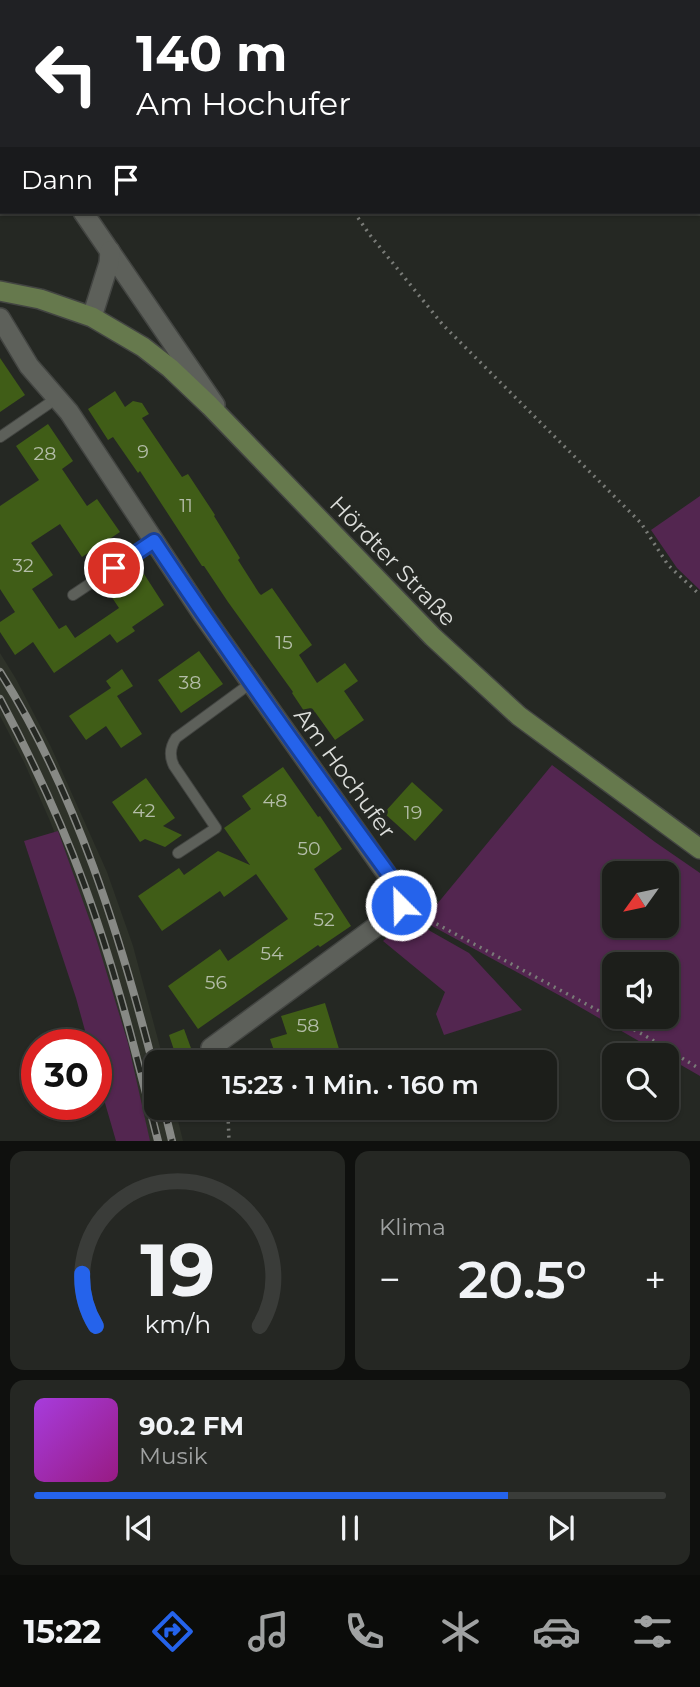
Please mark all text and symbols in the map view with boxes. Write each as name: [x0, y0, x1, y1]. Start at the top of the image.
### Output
text: 140 m: [136, 24, 288, 83]
icon: left: [21, 28, 112, 119]
text: Am Hochufer: [136, 84, 351, 123]
icon: arrive: [107, 161, 145, 199]
text: Dann: [21, 164, 93, 196]
house number: 9: [137, 440, 149, 463]
house number: 28: [34, 442, 56, 465]
street label: Hördter Straße: [324, 490, 462, 632]
house number: 11: [179, 494, 193, 517]
pin: [84, 538, 144, 598]
icon: arrive: [95, 549, 133, 587]
house number: 32: [12, 554, 34, 577]
house number: 15: [275, 631, 293, 654]
house number: 38: [179, 671, 201, 694]
street label: Am Hochufer: [288, 702, 402, 844]
house number: 48: [263, 789, 287, 812]
house number: 42: [132, 799, 156, 822]
house number: 19: [404, 801, 422, 824]
house number: 50: [297, 837, 321, 860]
north arrow: [602, 861, 679, 938]
map controls: [602, 861, 679, 1120]
position arrow: [364, 868, 438, 942]
house number: 52: [313, 908, 335, 931]
house number: 54: [260, 942, 284, 965]
button: sound: [602, 952, 679, 1029]
house number: 56: [205, 971, 227, 994]
house number: 58: [297, 1014, 319, 1037]
speed limit sign: 30: [21, 1029, 112, 1120]
button: search: [602, 1043, 679, 1120]
text: 15:23 · 1 Min. · 160 m: [222, 1069, 479, 1101]
text: Klima: [379, 1213, 446, 1241]
text: 19: [140, 1227, 215, 1315]
text: 20.5°: [458, 1248, 587, 1311]
text: −: [379, 1256, 401, 1303]
text: +: [644, 1256, 666, 1303]
text: km/h: [144, 1309, 211, 1339]
text: 90.2 FM: [139, 1410, 244, 1442]
text: Musik: [139, 1442, 208, 1470]
icon: previous: [120, 1509, 158, 1547]
icon: pause: [331, 1509, 369, 1547]
icon: next: [542, 1509, 580, 1547]
icon: directions: [148, 1607, 197, 1656]
icon: music: [244, 1607, 293, 1656]
icon: phone: [340, 1607, 389, 1656]
icon: climate: [436, 1607, 485, 1656]
icon: car: [532, 1607, 581, 1656]
icon: filters: [628, 1607, 677, 1656]
text: 15:22: [23, 1612, 101, 1651]

